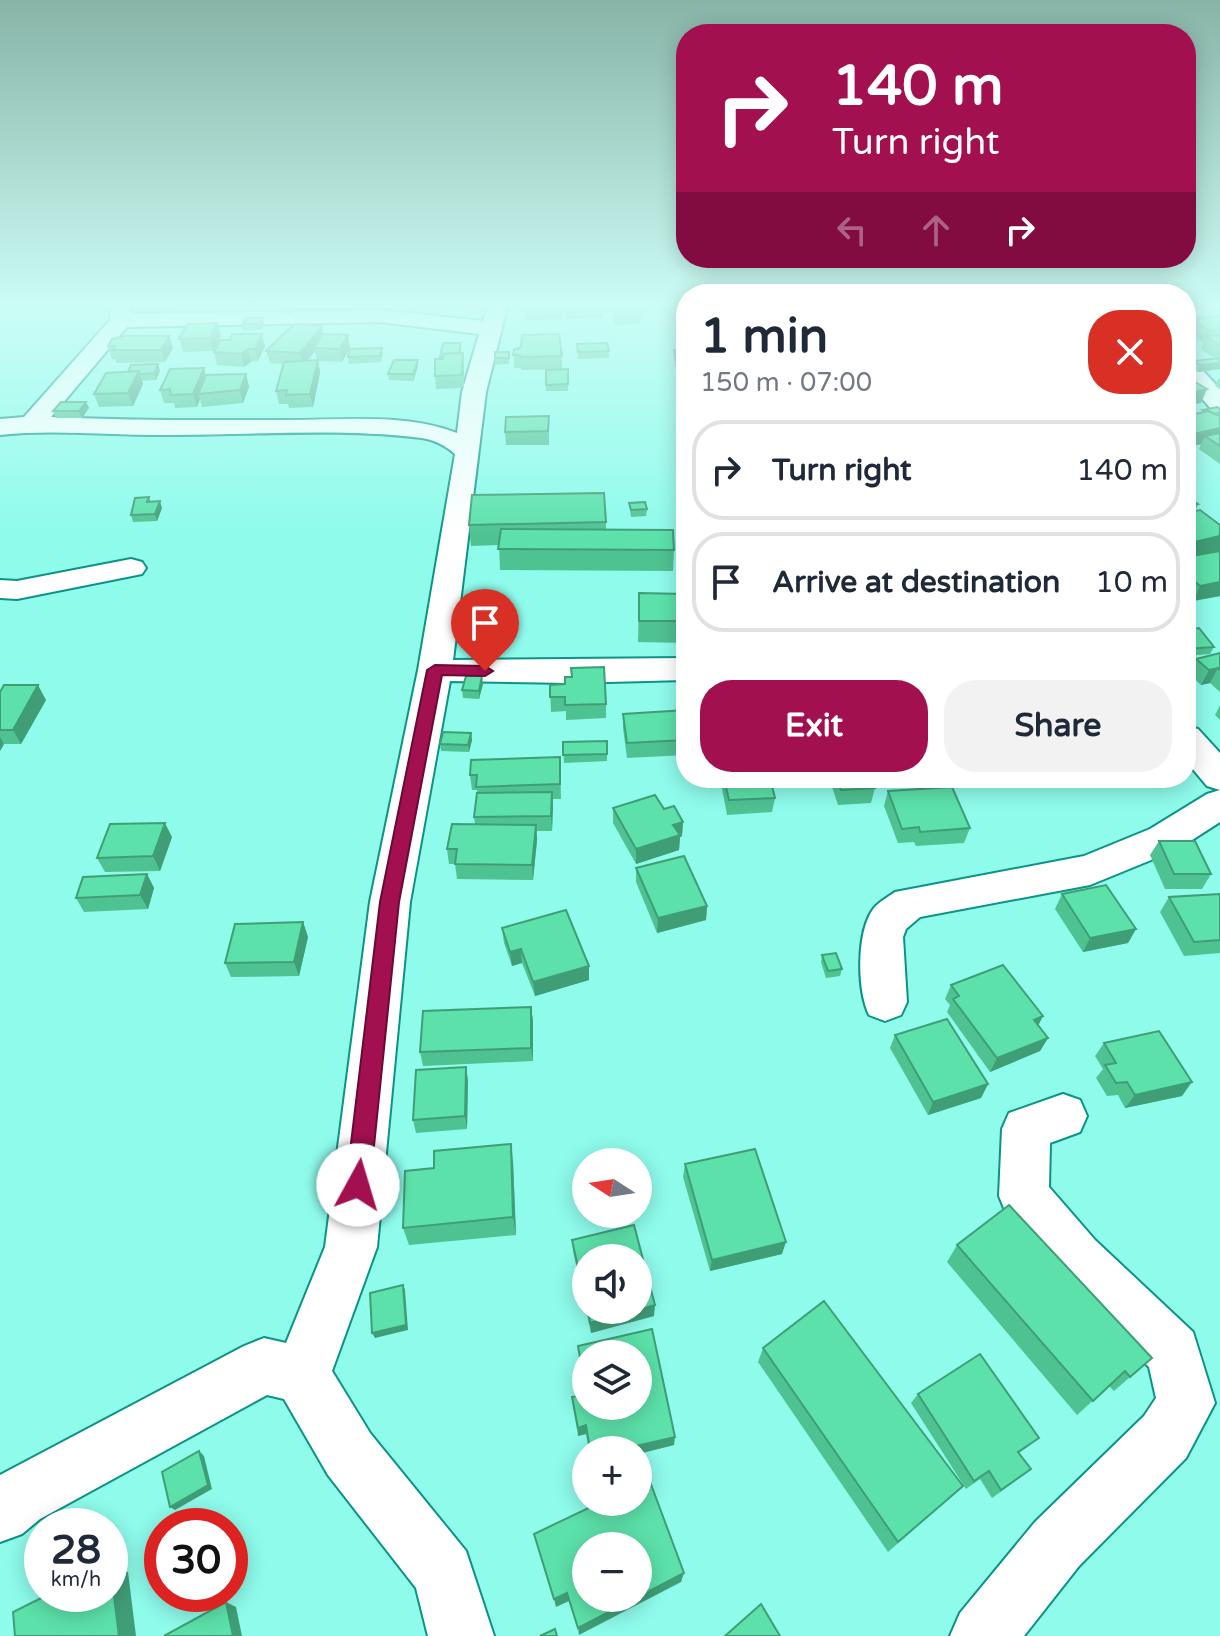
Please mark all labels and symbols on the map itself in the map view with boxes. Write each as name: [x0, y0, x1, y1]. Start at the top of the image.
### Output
pin: [451, 589, 519, 671]
position arrow: [316, 1143, 400, 1227]
north arrow: [572, 1148, 652, 1228]
speed limit sign: 30: [144, 1508, 248, 1612]

